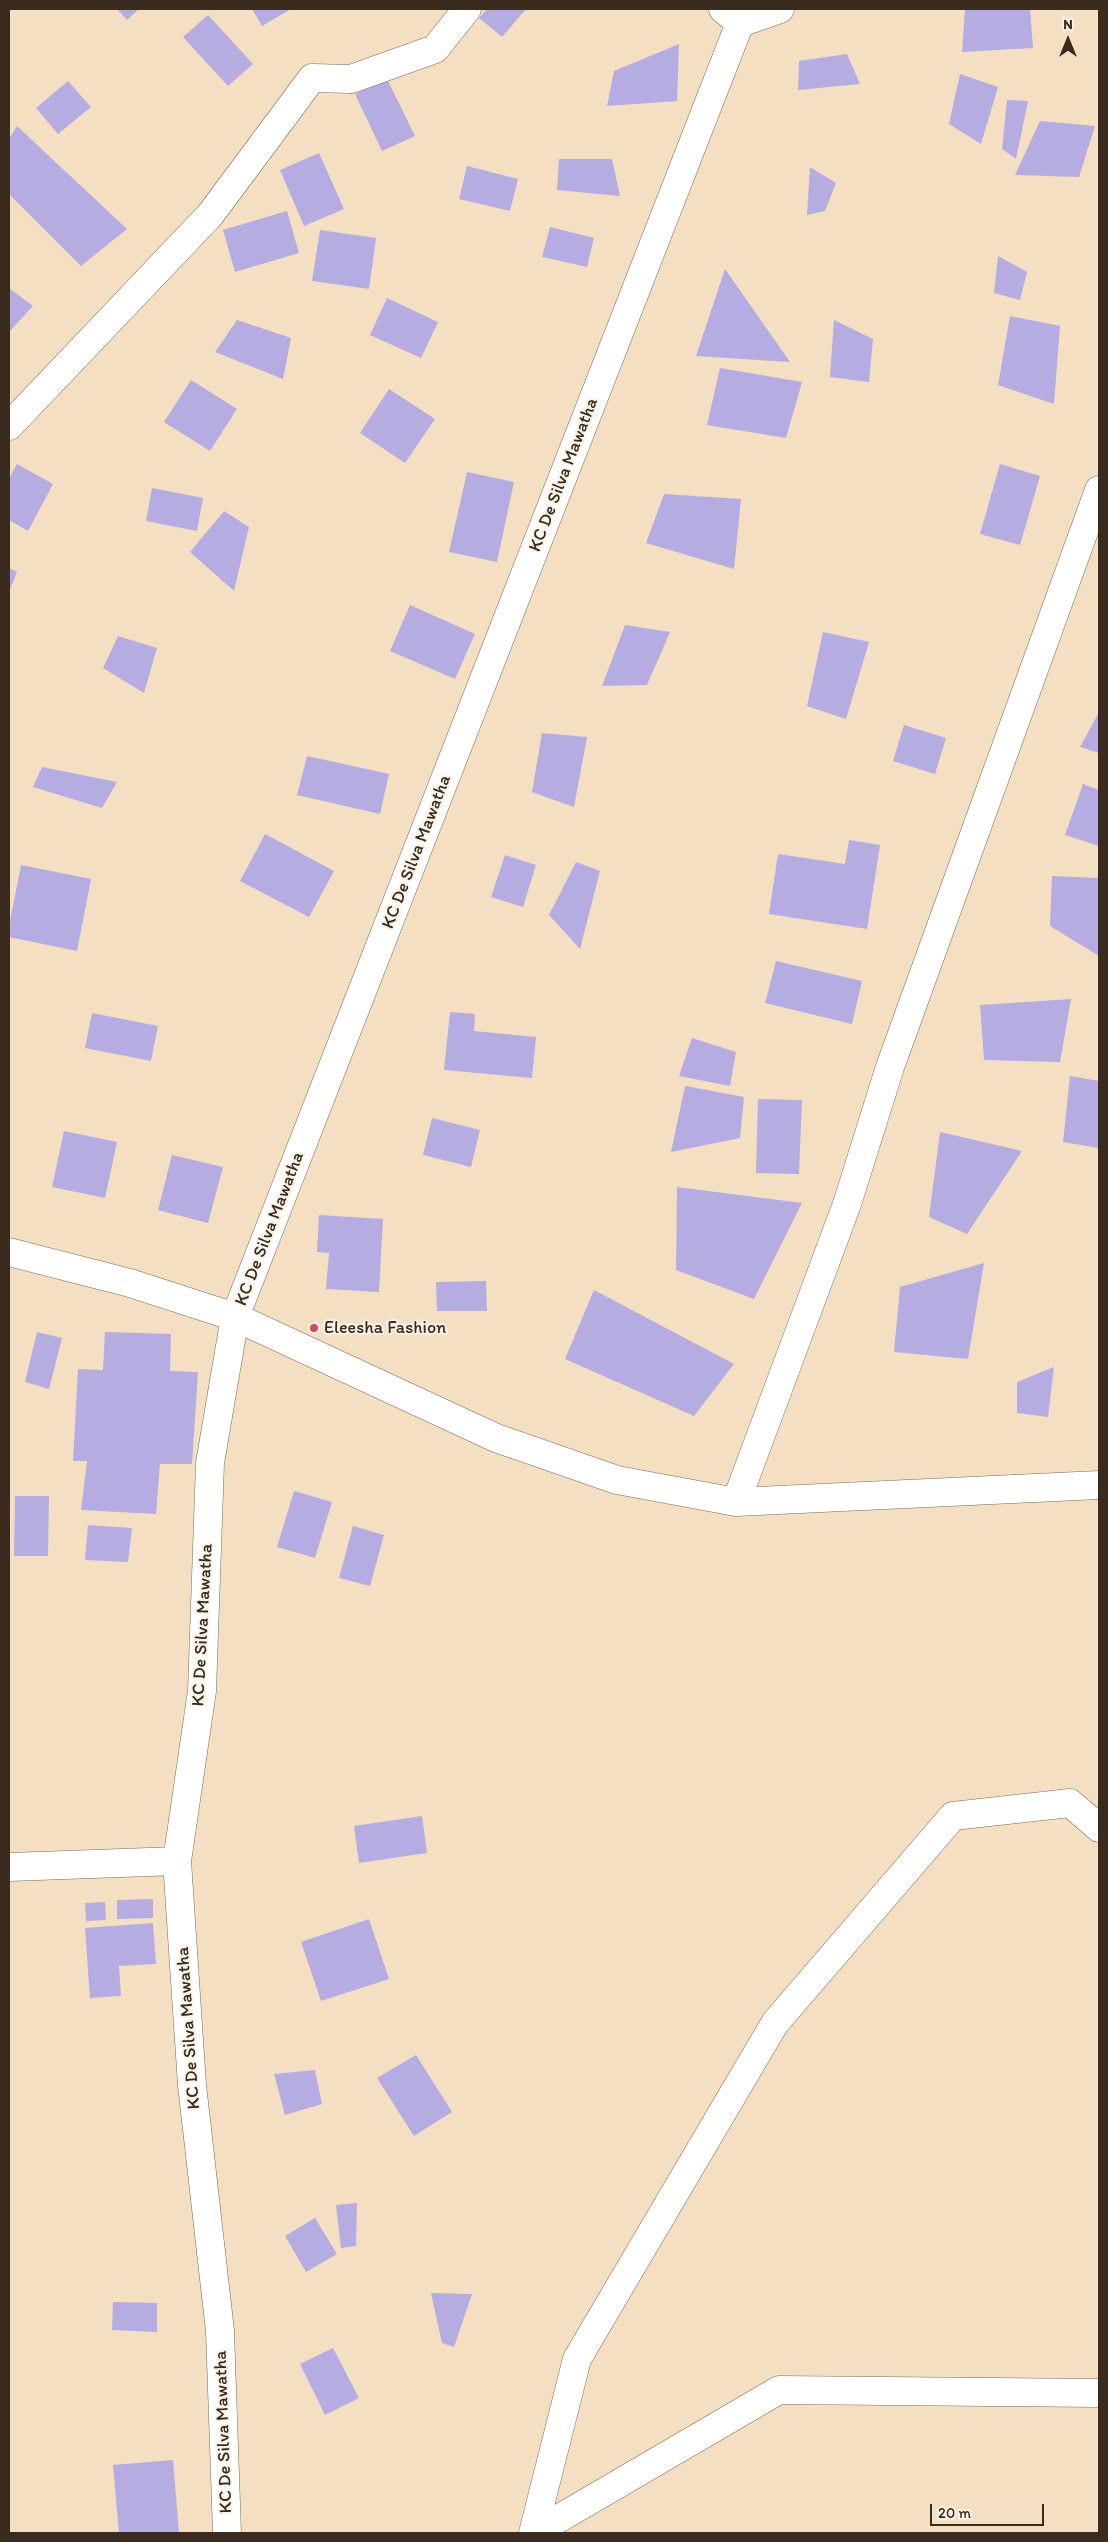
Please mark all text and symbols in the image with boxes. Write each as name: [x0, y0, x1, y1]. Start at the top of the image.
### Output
north arrow: [1043, 15, 1093, 65]
text: N: [1063, 16, 1073, 33]
street label: KC De Silva Mawatha: [525, 395, 603, 555]
street label: KC De Silva Mawatha: [378, 772, 456, 932]
street label: KC De Silva Mawatha: [231, 1149, 309, 1309]
place label: Eleesha Fashion: [324, 1317, 446, 1339]
marker: Eleesha Fashion: [308, 1322, 320, 1334]
street label: KC De Silva Mawatha: [188, 1543, 218, 1707]
street label: KC De Silva Mawatha: [173, 1946, 205, 2110]
street label: KC De Silva Mawatha: [210, 2350, 238, 2514]
scale bar: [933, 2494, 1047, 2526]
text: 20 m: [938, 2504, 971, 2522]

